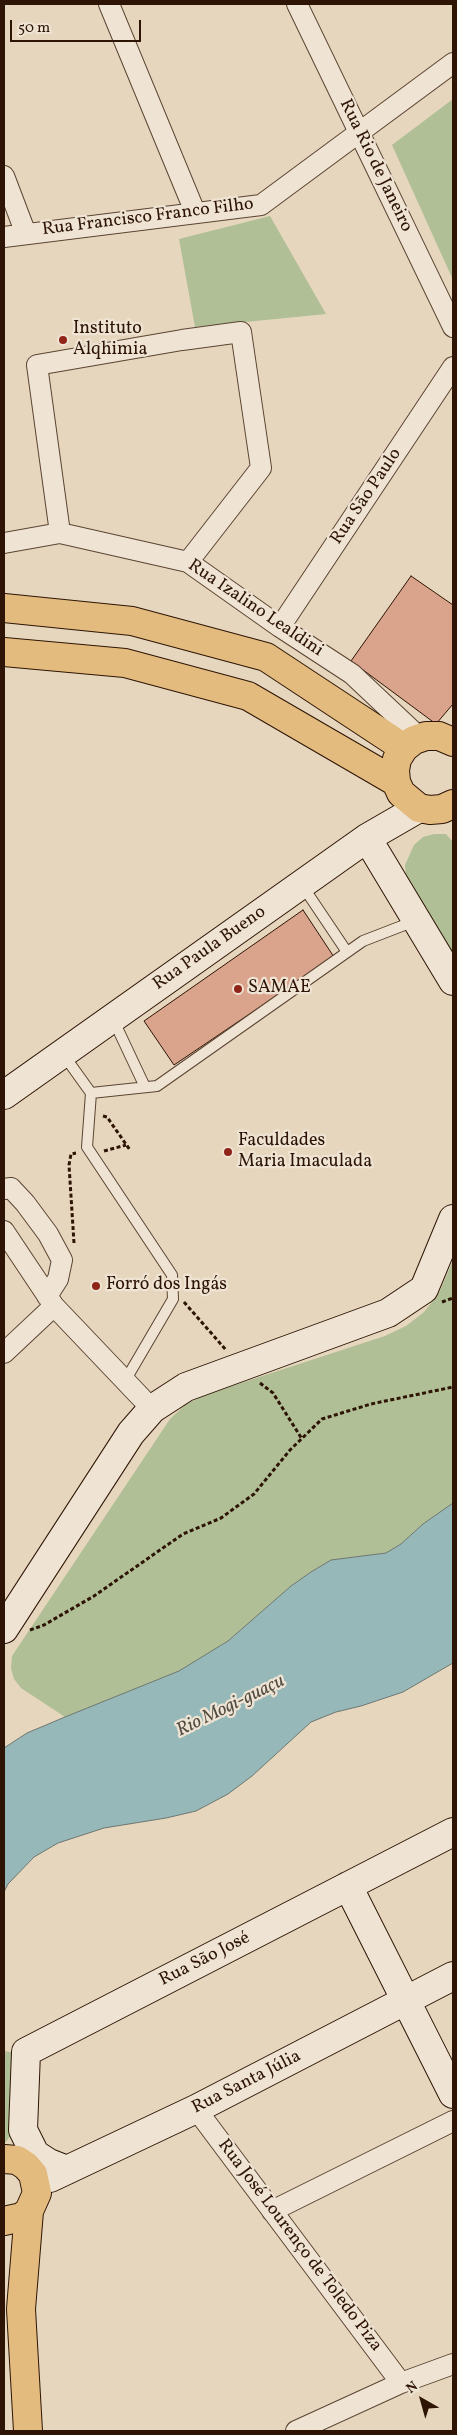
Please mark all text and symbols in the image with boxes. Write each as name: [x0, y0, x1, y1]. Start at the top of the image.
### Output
scale bar: [12, 10, 144, 42]
text: 50 m: [18, 18, 50, 39]
street label: Rua Rio de Janeiro: [334, 96, 416, 236]
street label: Rua Francisco Franco Filho: [41, 194, 255, 242]
place label: Instituto Alqhimia: [73, 319, 147, 362]
marker: Instituto Alqhimia: [57, 334, 69, 346]
street label: Rua São Paulo: [327, 445, 407, 549]
street label: Rua Izalino Lealdini: [183, 556, 327, 662]
street label: Rua Paula Bueno: [149, 902, 271, 996]
place label: SAMAE: [248, 978, 311, 1000]
marker: SAMAE: [232, 983, 244, 995]
place label: Faculdades Maria Imaculada: [238, 1131, 372, 1174]
marker: Faculdades Maria Imaculada: [222, 1146, 234, 1158]
place label: Forró dos Ingás: [106, 1275, 227, 1297]
marker: Forró dos Ingás: [90, 1280, 102, 1292]
water label: Rio Mogi-guaçu: [173, 1671, 289, 1743]
street label: Rua São José: [156, 1928, 254, 1992]
street label: Rua Santa Júlia: [189, 2046, 305, 2120]
street label: Rua José Lourenço de Toledo Piza: [212, 2136, 386, 2356]
north arrow: [397, 2375, 447, 2425]
text: N: [403, 2377, 422, 2398]

